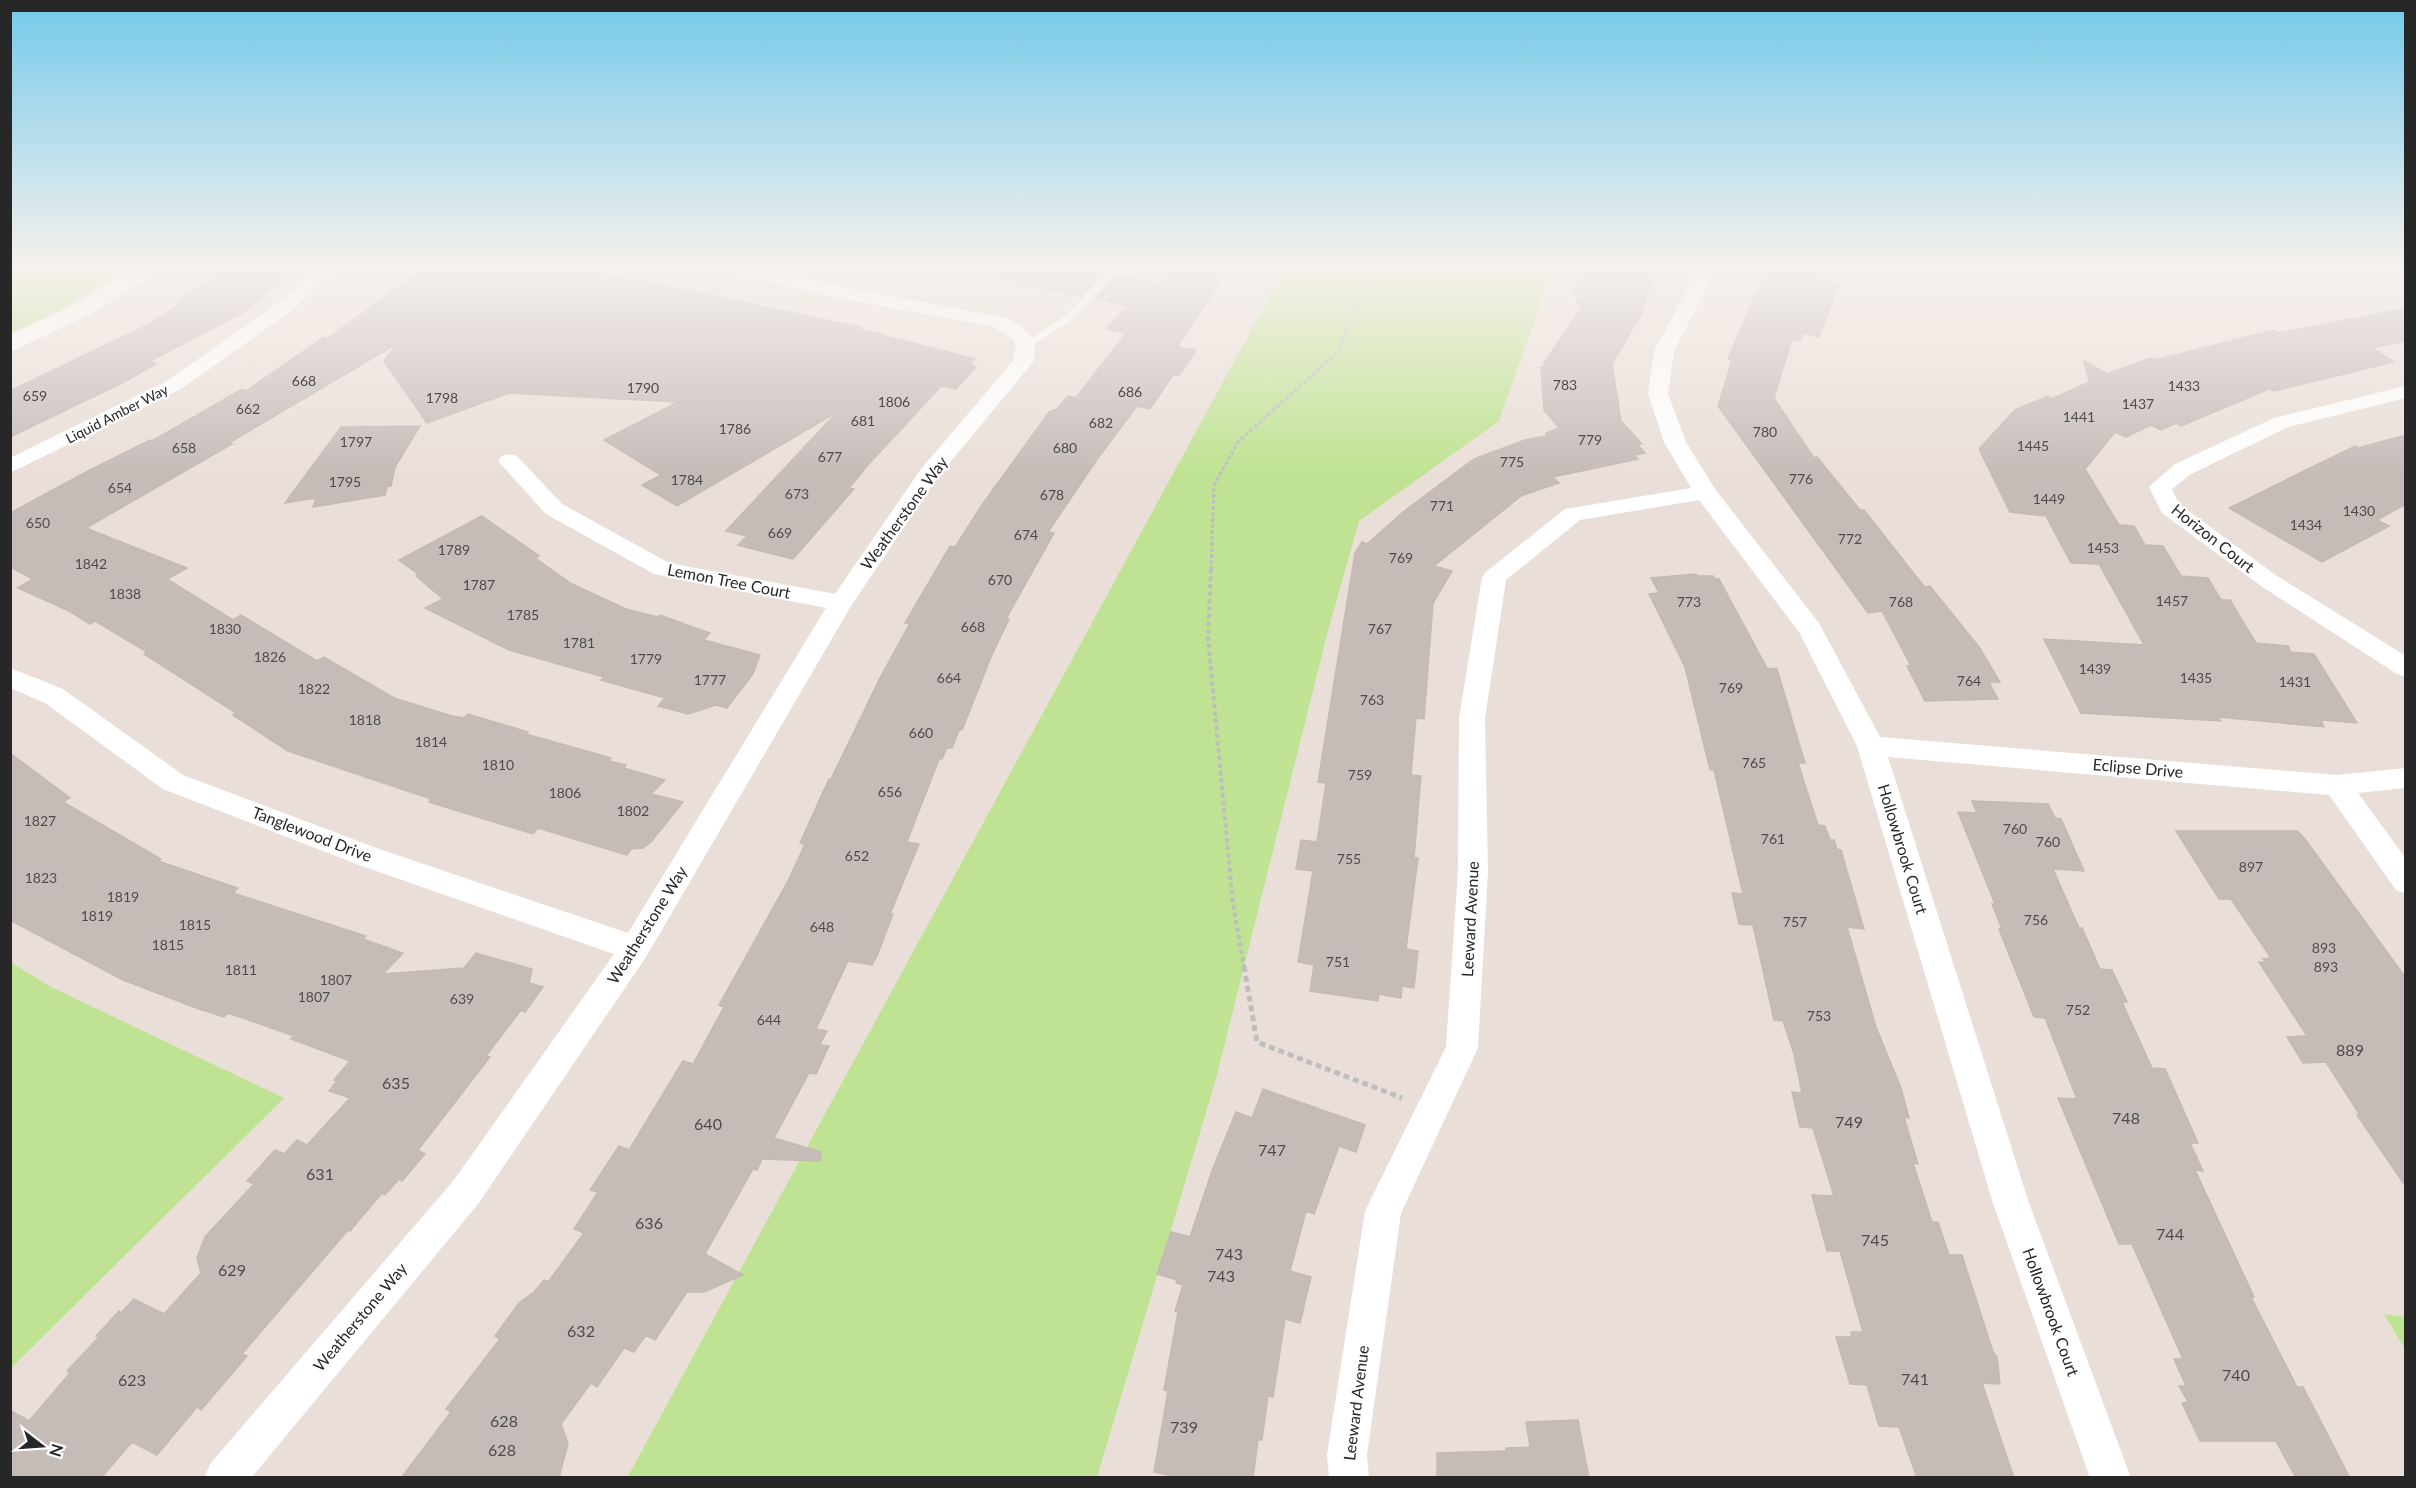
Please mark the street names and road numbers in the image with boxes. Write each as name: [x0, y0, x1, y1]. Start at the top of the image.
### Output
street label: Liquid Amber Way: [63, 380, 171, 447]
street label: Weatherstone Way: [856, 452, 952, 573]
street label: Horizon Court: [2168, 499, 2259, 576]
street label: Lemon Tree Court: [666, 559, 793, 602]
street label: Eclipse Drive: [2092, 754, 2184, 781]
street label: Hollowbrook Court: [1875, 782, 1932, 916]
street label: Tanglewood Drive: [250, 802, 375, 865]
street label: Leeward Avenue: [1457, 861, 1482, 977]
street label: Weatherstone Way: [603, 862, 691, 987]
street label: Hollowbrook Court: [2019, 1245, 2084, 1379]
street label: Weatherstone Way: [309, 1258, 411, 1375]
street label: Leeward Avenue: [1339, 1344, 1372, 1462]

